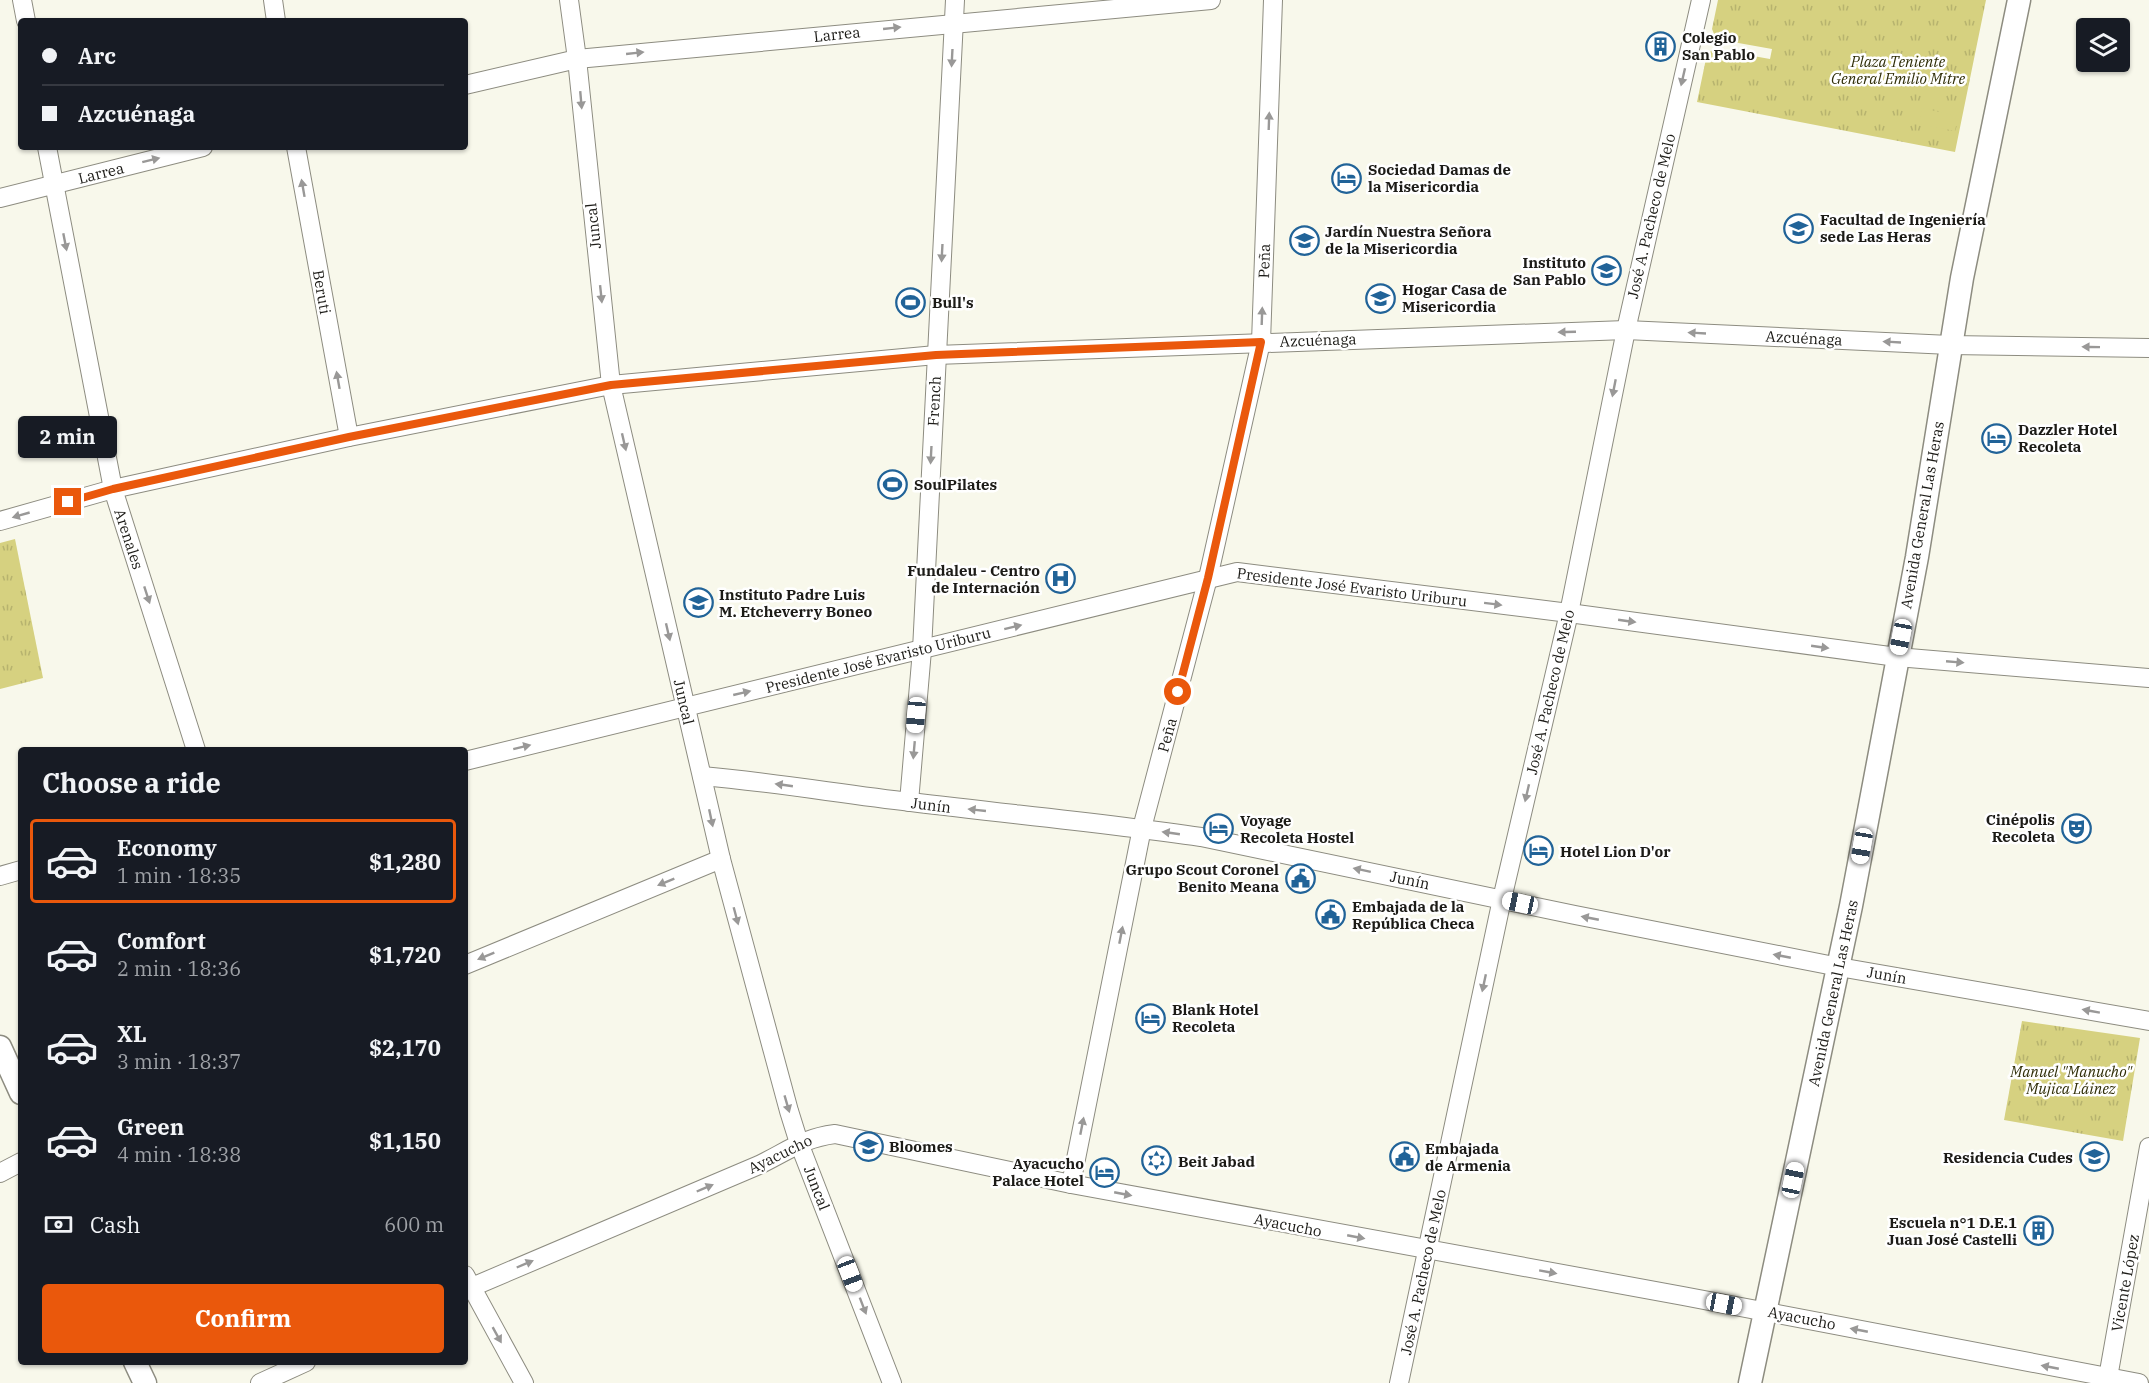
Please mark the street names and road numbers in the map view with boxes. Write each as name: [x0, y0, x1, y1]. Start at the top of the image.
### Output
street label: Larrea: [813, 22, 861, 46]
street label: José A. Pacheco de Melo: [1623, 132, 1679, 300]
street label: Larrea: [76, 158, 126, 188]
street label: Juncal: [581, 202, 605, 250]
street label: Peña: [1254, 243, 1274, 279]
street label: Beruti: [309, 269, 335, 316]
street label: Azcuénaga: [1765, 326, 1843, 350]
street label: Azcuénaga: [1279, 329, 1357, 351]
street label: French: [923, 375, 945, 427]
street label: Avenida General Las Heras: [1896, 420, 1948, 610]
street label: Arenales: [110, 506, 148, 572]
street label: Presidente José Evaristo Uriburu: [1236, 563, 1468, 611]
street label: José A. Pacheco de Melo: [1522, 608, 1578, 776]
street label: Presidente José Evaristo Uriburu: [763, 623, 993, 697]
street label: Juncal: [670, 677, 698, 727]
street label: Peña: [1153, 716, 1181, 754]
street label: Junín: [910, 793, 952, 817]
street label: Junín: [1388, 867, 1432, 894]
street label: Avenida General Las Heras: [1804, 898, 1862, 1088]
street label: Junín: [1866, 962, 1909, 988]
street label: Ayacucho: [745, 1130, 815, 1178]
street label: Juncal: [800, 1163, 834, 1213]
street label: José A. Pacheco de Melo: [1396, 1187, 1450, 1357]
street label: Ayacucho: [1252, 1209, 1324, 1241]
street label: Vicente López: [2107, 1233, 2143, 1333]
street label: Ayacucho: [1766, 1302, 1838, 1334]

